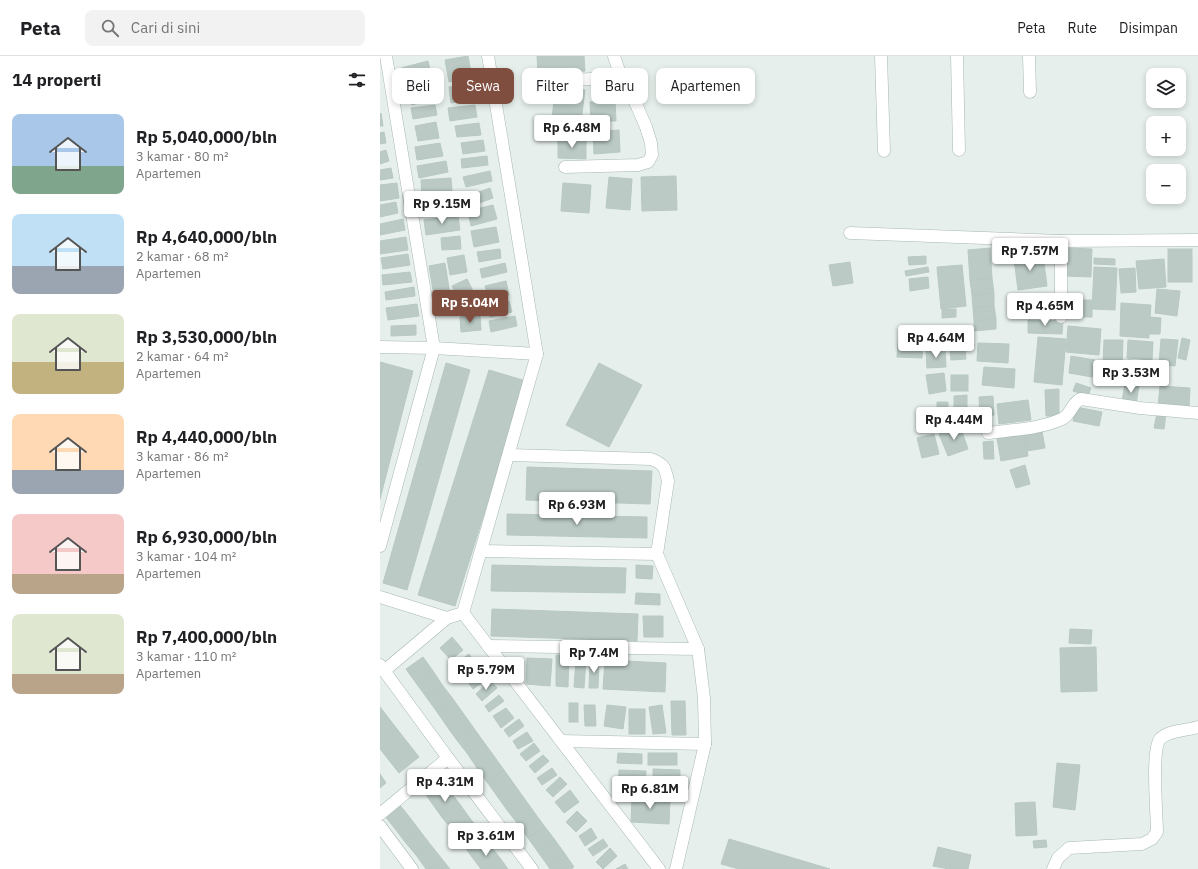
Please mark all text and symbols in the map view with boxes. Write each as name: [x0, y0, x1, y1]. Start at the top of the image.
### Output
search box: [85, 10, 365, 46]
text: Peta: [20, 16, 61, 40]
icon: search: [99, 17, 121, 39]
text: Cari di sini: [131, 18, 200, 37]
text: Peta: [1017, 19, 1046, 37]
text: Rute: [1068, 19, 1097, 37]
text: Disimpan: [1119, 19, 1178, 37]
chip: Beli: [392, 68, 444, 104]
chip: Sewa: [452, 68, 514, 104]
chip: Filter: [522, 68, 583, 104]
chip: Baru: [591, 68, 648, 104]
chip: Apartemen: [656, 68, 755, 104]
map controls: [1146, 68, 1186, 204]
button: layers: [1146, 68, 1186, 108]
text: 14 properti: [12, 69, 101, 91]
icon: filters: [346, 69, 368, 91]
pin: Rp 6.48M: [531, 115, 613, 149]
button: +: [1146, 116, 1186, 156]
text: Rp 6.48M: [543, 119, 601, 136]
text: Rp 5,040,000/bln: [136, 126, 277, 148]
icon: home: [44, 130, 92, 178]
text: 3 kamar · 80 m²: [136, 148, 229, 165]
button: −: [1146, 164, 1186, 204]
text: Apartemen: [136, 165, 201, 182]
pin: Rp 9.15M: [401, 191, 483, 225]
text: Rp 9.15M: [413, 195, 471, 212]
text: Rp 4,640,000/bln: [136, 226, 277, 248]
icon: home: [44, 230, 92, 278]
pin: Rp 7.57M: [989, 238, 1071, 272]
text: Rp 7.57M: [1001, 242, 1059, 259]
text: 2 kamar · 68 m²: [136, 248, 229, 265]
text: Apartemen: [136, 265, 201, 282]
pin: Rp 5.04M: [429, 290, 511, 324]
pin: Rp 4.65M: [1004, 293, 1086, 327]
text: Rp 5.04M: [441, 294, 499, 311]
text: Rp 4.65M: [1016, 297, 1074, 314]
pin: Rp 4.64M: [895, 325, 977, 359]
text: Rp 3,530,000/bln: [136, 326, 277, 348]
text: Rp 4.64M: [907, 329, 965, 346]
icon: home: [44, 330, 92, 378]
text: 2 kamar · 64 m²: [136, 348, 229, 365]
pin: Rp 3.53M: [1090, 360, 1172, 394]
text: Rp 3.53M: [1102, 364, 1160, 381]
text: Apartemen: [136, 365, 201, 382]
pin: Rp 4.44M: [913, 407, 995, 441]
text: Rp 4.44M: [925, 411, 983, 428]
text: Rp 4,440,000/bln: [136, 426, 277, 448]
icon: home: [44, 430, 92, 478]
text: 3 kamar · 86 m²: [136, 448, 229, 465]
text: Apartemen: [136, 465, 201, 482]
pin: Rp 6.93M: [536, 492, 618, 526]
text: Rp 6.93M: [548, 496, 606, 513]
text: Rp 6,930,000/bln: [136, 526, 277, 548]
icon: home: [44, 530, 92, 578]
text: 3 kamar · 104 m²: [136, 548, 236, 565]
text: Apartemen: [136, 565, 201, 582]
text: Rp 7,400,000/bln: [136, 626, 277, 648]
icon: home: [44, 630, 92, 678]
pin: Rp 7.4M: [557, 640, 631, 674]
text: Rp 7.4M: [569, 644, 619, 661]
text: 3 kamar · 110 m²: [136, 648, 236, 665]
pin: Rp 5.79M: [445, 657, 527, 691]
text: Rp 5.79M: [457, 661, 515, 678]
text: Apartemen: [136, 665, 201, 682]
pin: Rp 4.31M: [404, 769, 486, 803]
text: Rp 4.31M: [416, 773, 474, 790]
pin: Rp 6.81M: [609, 776, 691, 810]
text: Rp 6.81M: [621, 780, 679, 797]
pin: Rp 3.61M: [445, 823, 527, 857]
text: Rp 3.61M: [457, 827, 515, 844]

